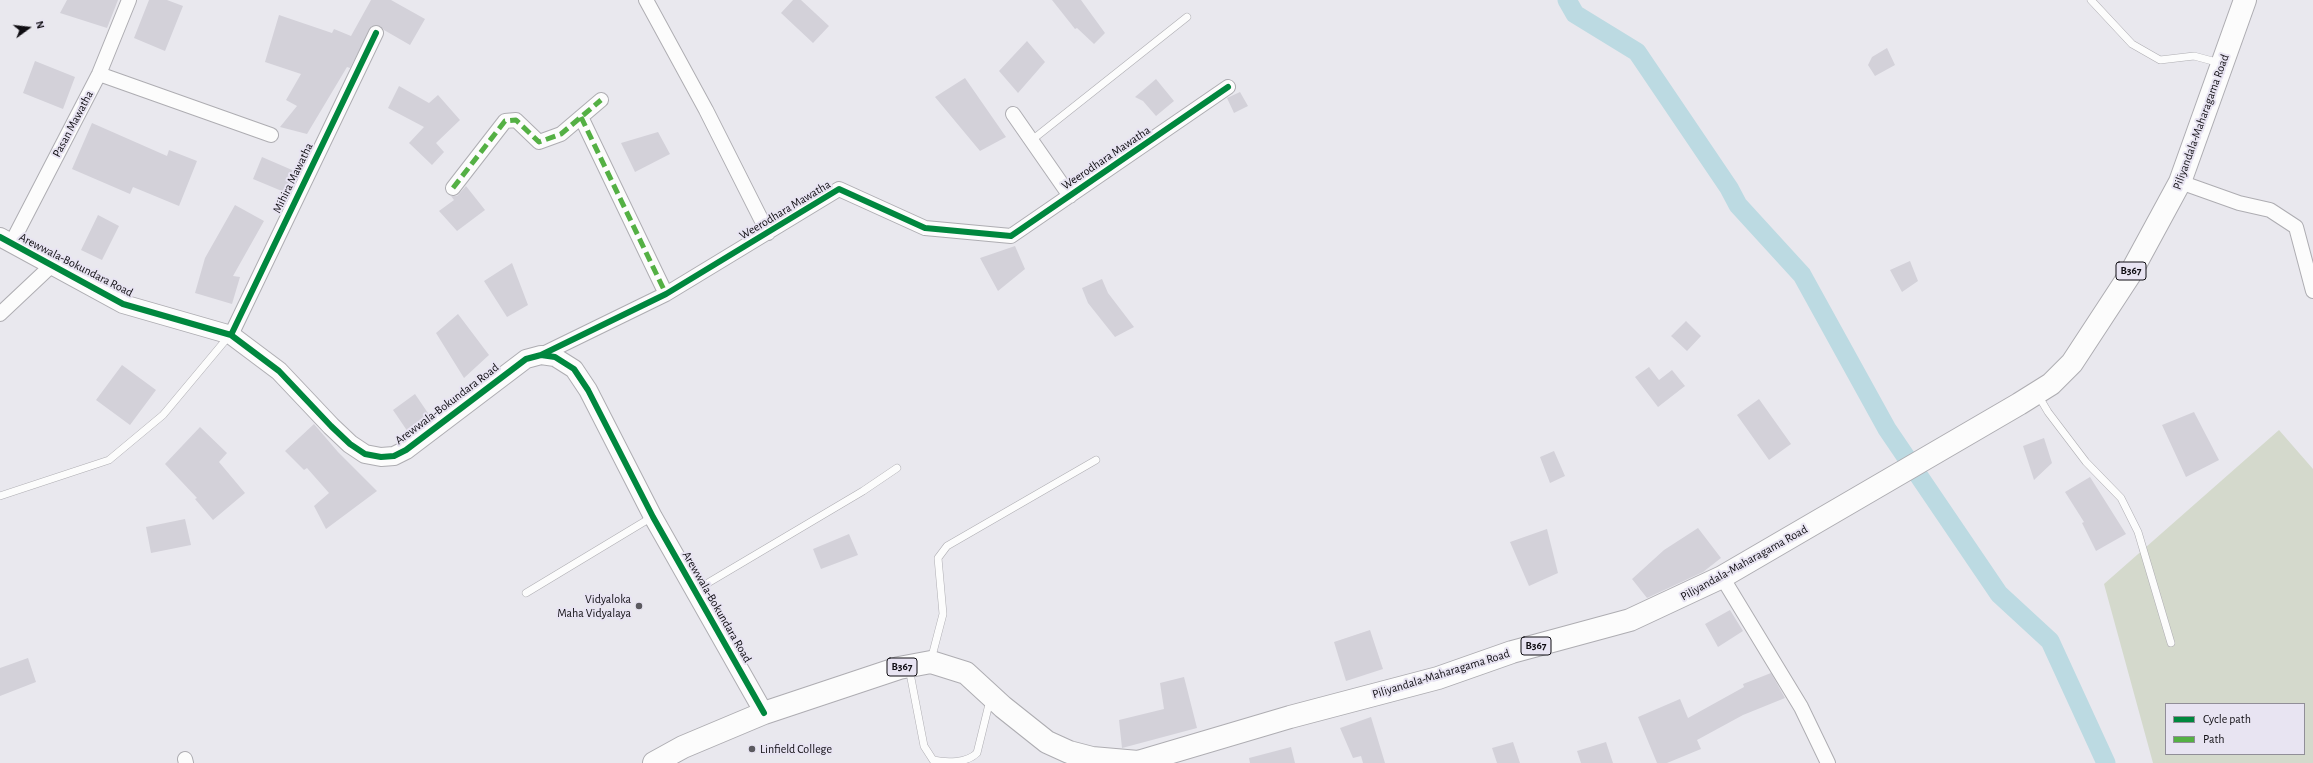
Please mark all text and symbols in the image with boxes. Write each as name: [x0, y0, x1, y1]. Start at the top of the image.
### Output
north arrow: [8, 8, 48, 48]
text: N: [34, 20, 46, 30]
street label: Piliyandala-Maharagama Road: [2170, 52, 2232, 192]
street label: Pasan Mawatha: [49, 88, 97, 160]
street label: Weerodhara Mawatha: [1059, 123, 1153, 193]
street label: Mihira Mawatha: [270, 140, 316, 216]
street label: Weerodhara Mawatha: [737, 177, 833, 243]
street label: Arewwala-Bokundara Road: [16, 230, 136, 300]
road number: B367: [2116, 262, 2146, 280]
street label: Arewwala-Bokundara Road: [392, 360, 502, 448]
street label: Piliyandala-Maharagama Road: [1678, 522, 1810, 604]
street label: Arewwala-Bokundara Road: [679, 549, 755, 665]
place label: Vidyaloka Maha Vidyalaya: [557, 592, 631, 620]
marker: Vidyaloka Maha Vidyalaya: [634, 601, 644, 611]
road number: B367: [1521, 637, 1551, 655]
street label: Piliyandala-Maharagama Road: [1370, 646, 1512, 702]
road number: B367: [887, 658, 917, 676]
legend: [2165, 703, 2305, 755]
text: Cycle path: [2203, 713, 2251, 725]
text: Path: [2203, 733, 2225, 745]
place label: Linfield College: [760, 742, 832, 756]
marker: Linfield College: [747, 744, 757, 754]

